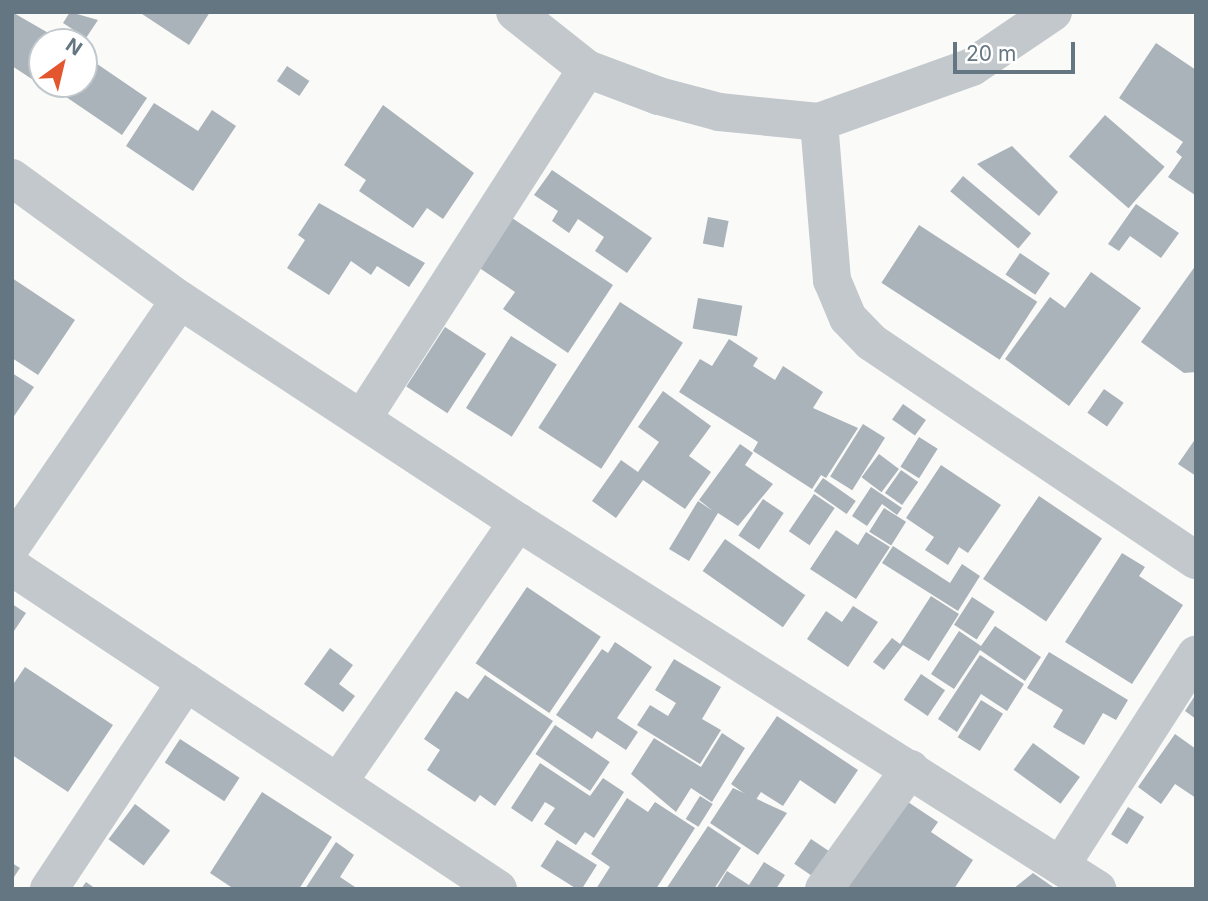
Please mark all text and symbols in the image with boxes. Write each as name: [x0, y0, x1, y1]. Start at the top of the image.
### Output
north arrow: [28, 28, 98, 98]
scale bar: [956, 28, 1078, 72]
text: N: [61, 33, 86, 60]
text: 20 m: [966, 41, 1016, 66]

